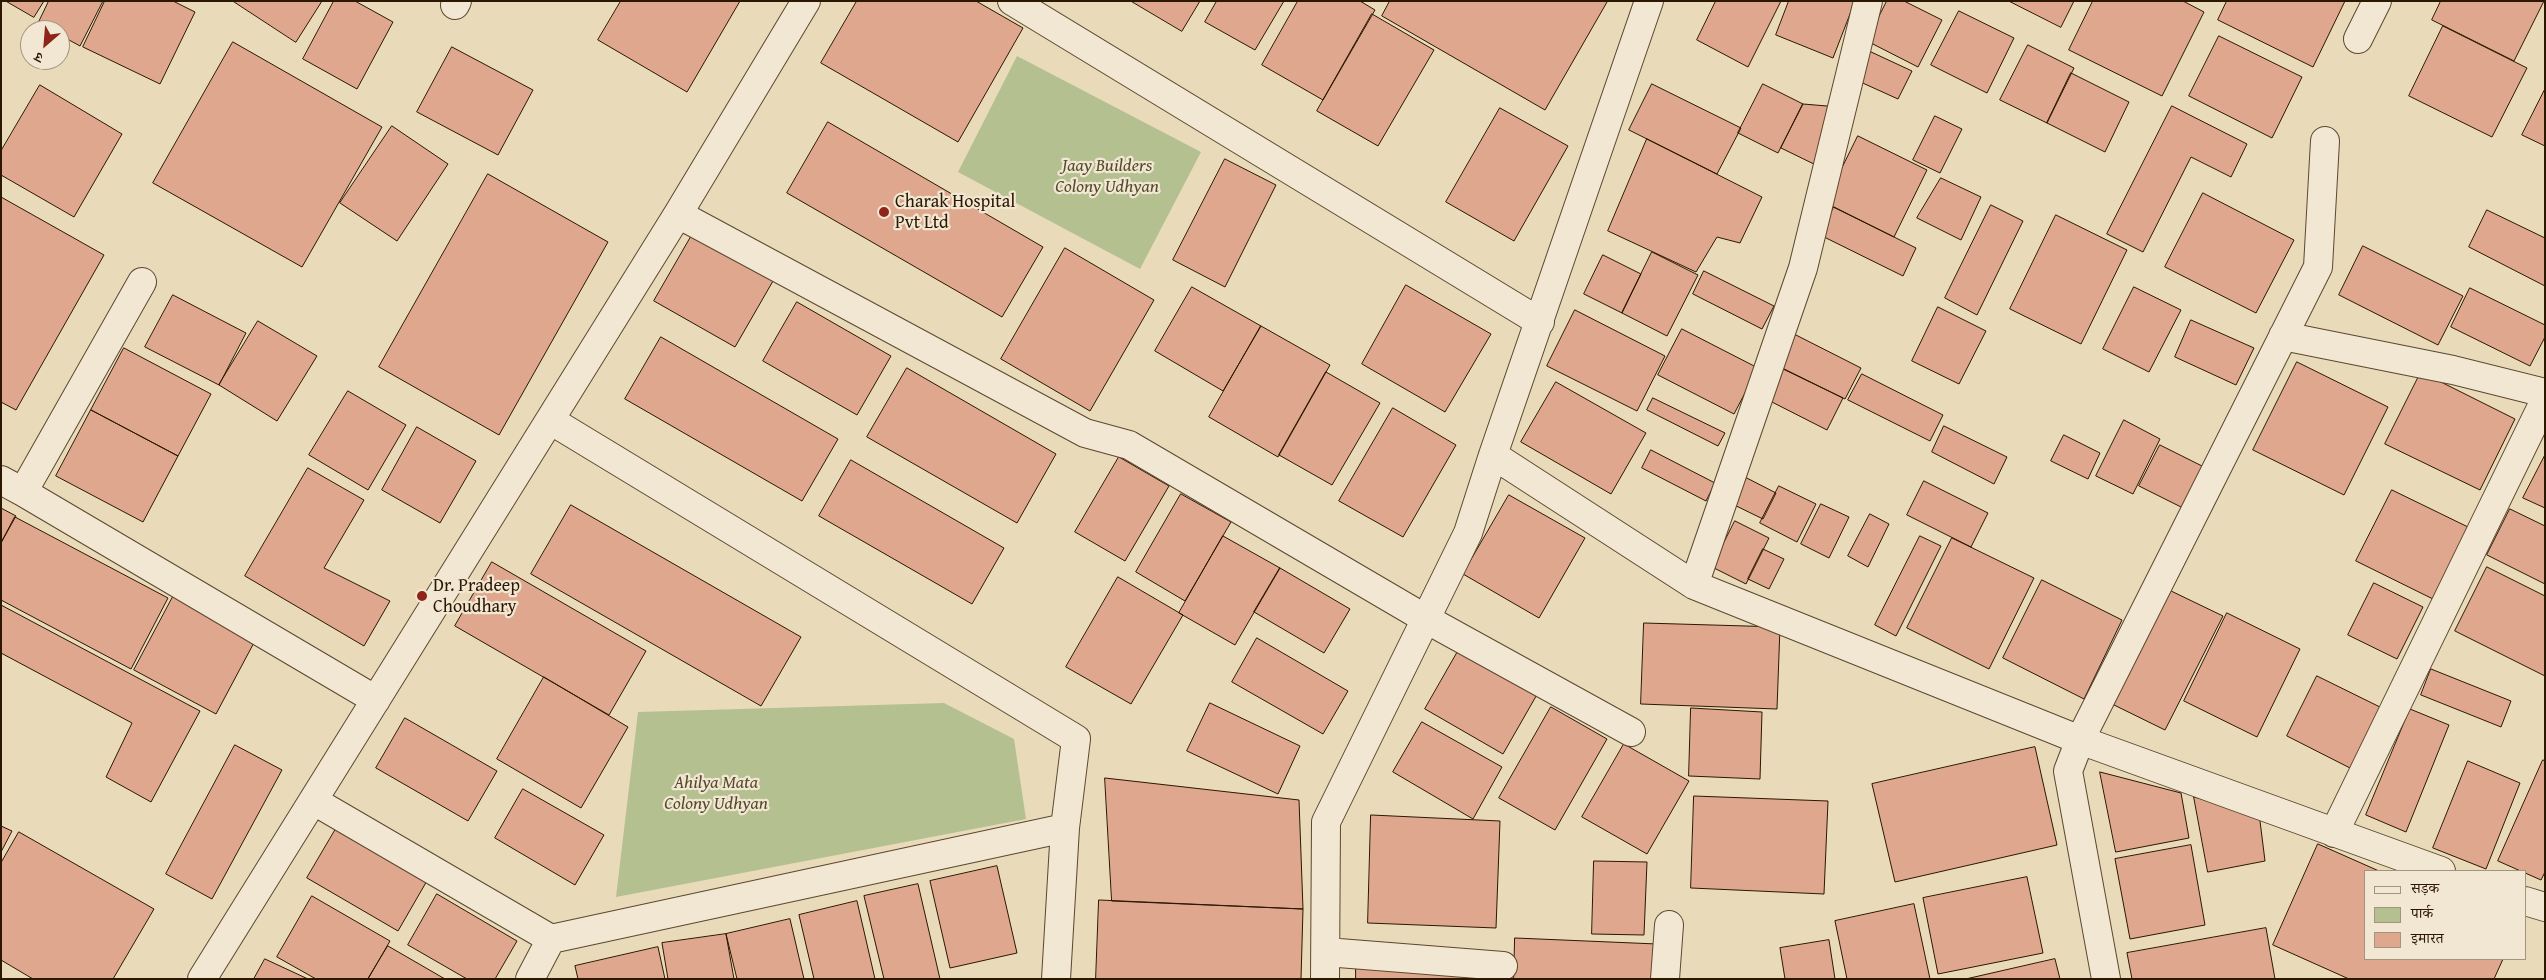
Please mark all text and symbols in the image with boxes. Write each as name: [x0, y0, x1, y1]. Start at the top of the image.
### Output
north arrow: [20, 20, 70, 70]
text: उ: [31, 47, 46, 68]
park label: Jaay Builders Colony Udhyan: [1055, 155, 1159, 198]
place label: Charak Hospital Pvt Ltd: [895, 191, 1015, 233]
marker: Charak Hospital Pvt Ltd: [877, 205, 891, 219]
place label: Dr. Pradeep Choudhary: [433, 575, 520, 618]
marker: Dr. Pradeep Choudhary: [415, 589, 429, 603]
park label: Ahilya Mata Colony Udhyan: [664, 772, 768, 814]
legend: [2364, 870, 2526, 960]
text: सड़क: [2411, 877, 2439, 898]
text: पार्क: [2411, 902, 2433, 923]
text: इमारत: [2411, 927, 2444, 948]

